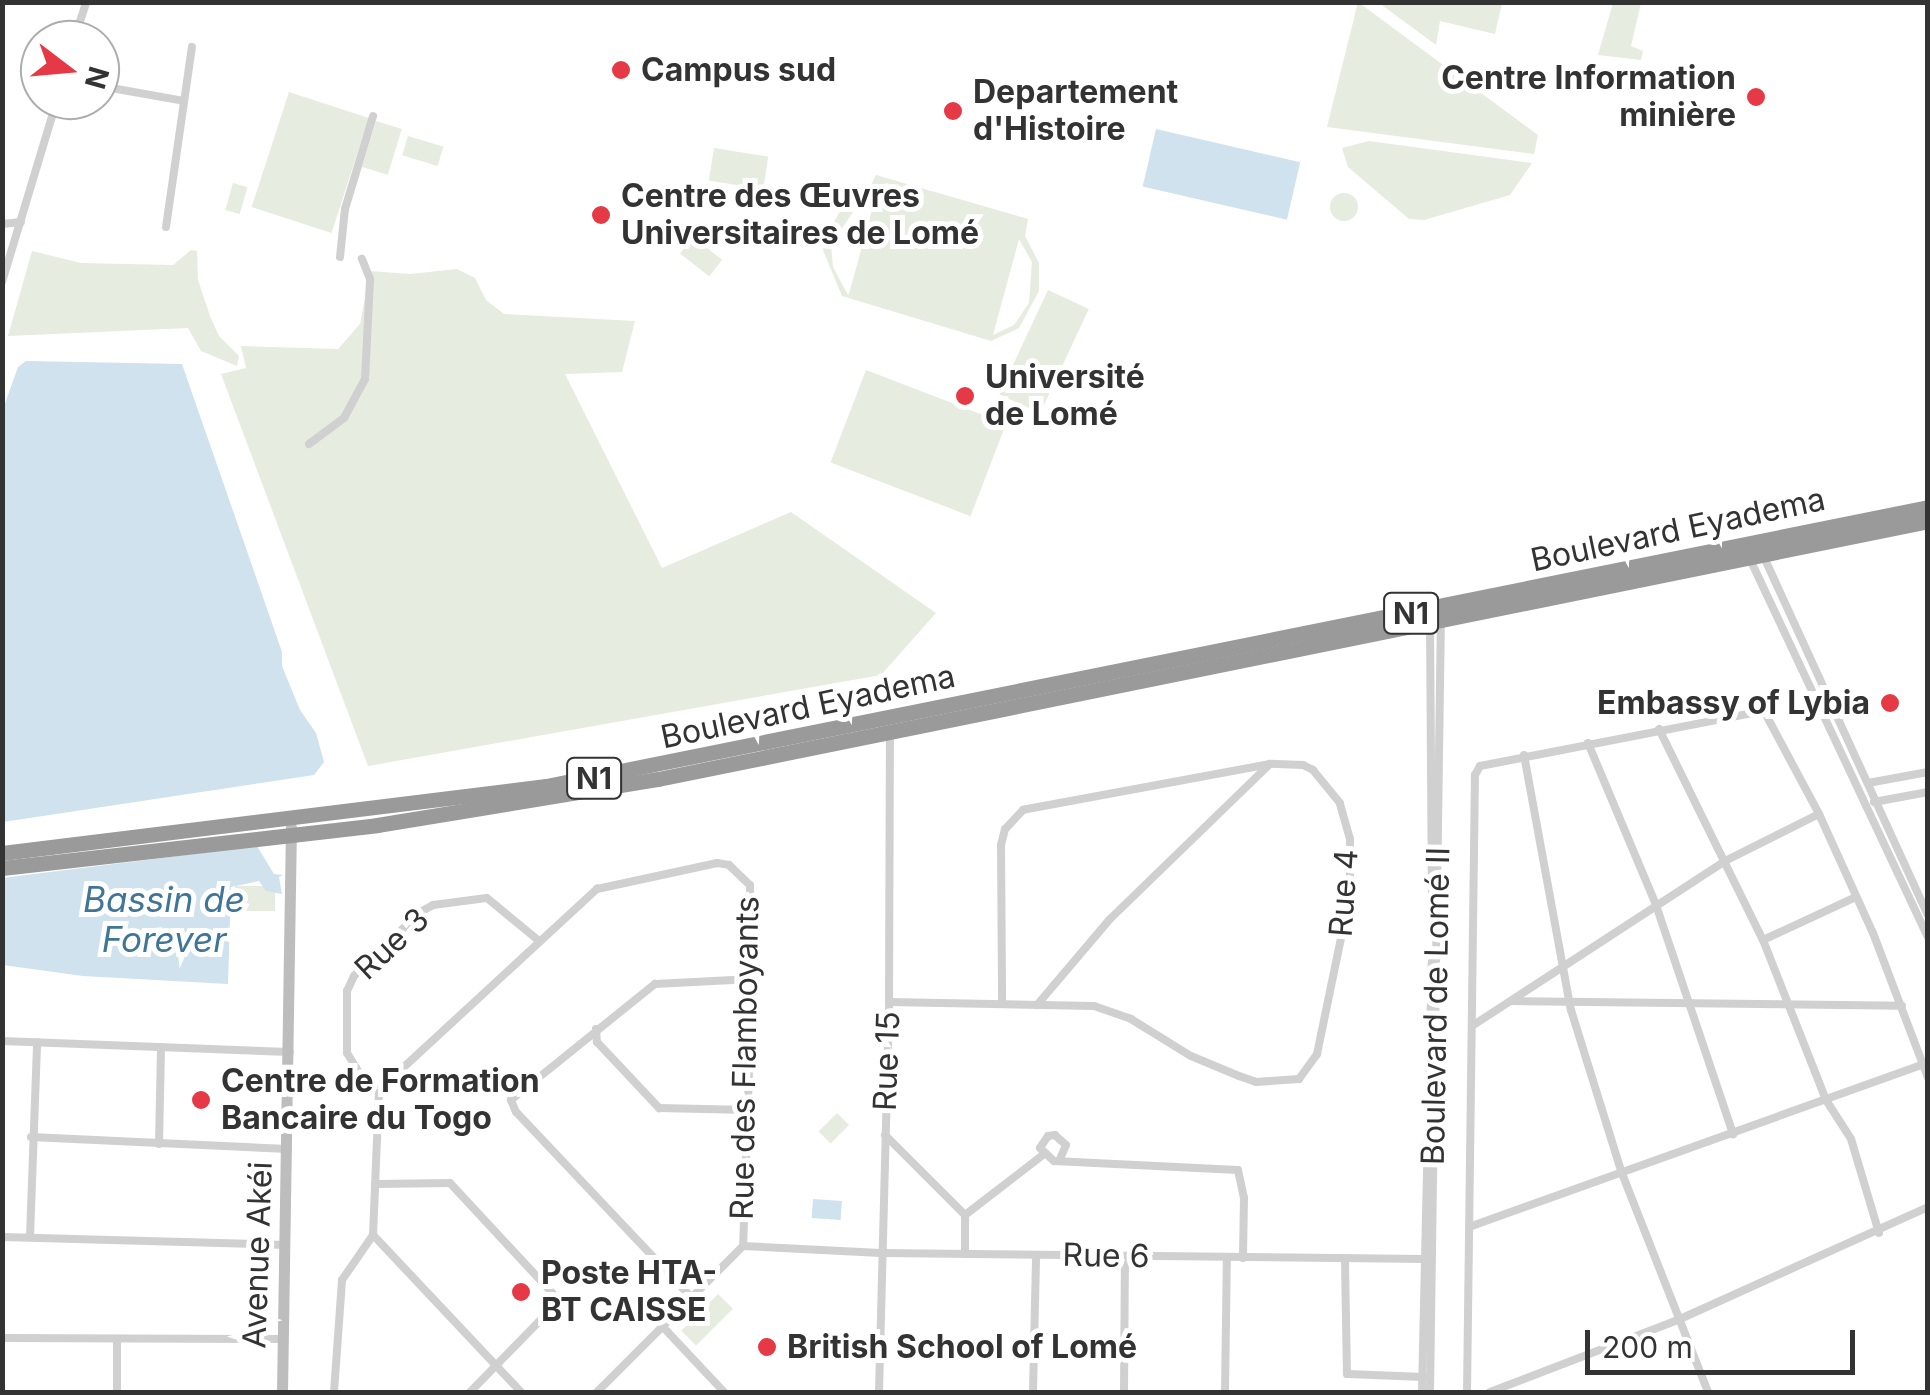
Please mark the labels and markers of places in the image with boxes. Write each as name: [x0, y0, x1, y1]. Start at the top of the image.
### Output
place label: Campus sud: [641, 51, 836, 89]
marker: Campus sud: [610, 59, 632, 81]
place label: Centre Information minière: [1441, 60, 1736, 135]
place label: Departement d'Histoire: [973, 74, 1178, 149]
marker: Centre Information minière: [1745, 86, 1767, 108]
marker: Departement d'Histoire: [942, 100, 964, 122]
place label: Centre des Œuvres Universitaires de Lomé: [621, 178, 979, 253]
marker: Centre des Œuvres Universitaires de Lomé: [590, 204, 612, 226]
place label: Université de Lomé: [985, 359, 1145, 434]
marker: Université de Lomé: [954, 385, 976, 407]
place label: Embassy of Lybia: [1597, 684, 1870, 722]
marker: Embassy of Lybia: [1879, 692, 1901, 714]
place label: Centre de Formation Bancaire du Togo: [221, 1063, 540, 1138]
marker: Centre de Formation Bancaire du Togo: [190, 1089, 212, 1111]
place label: Poste HTA- BT CAISSE: [541, 1255, 717, 1330]
marker: Poste HTA- BT CAISSE: [510, 1281, 532, 1303]
place label: British School of Lomé: [787, 1328, 1137, 1366]
marker: British School of Lomé: [756, 1336, 778, 1358]

